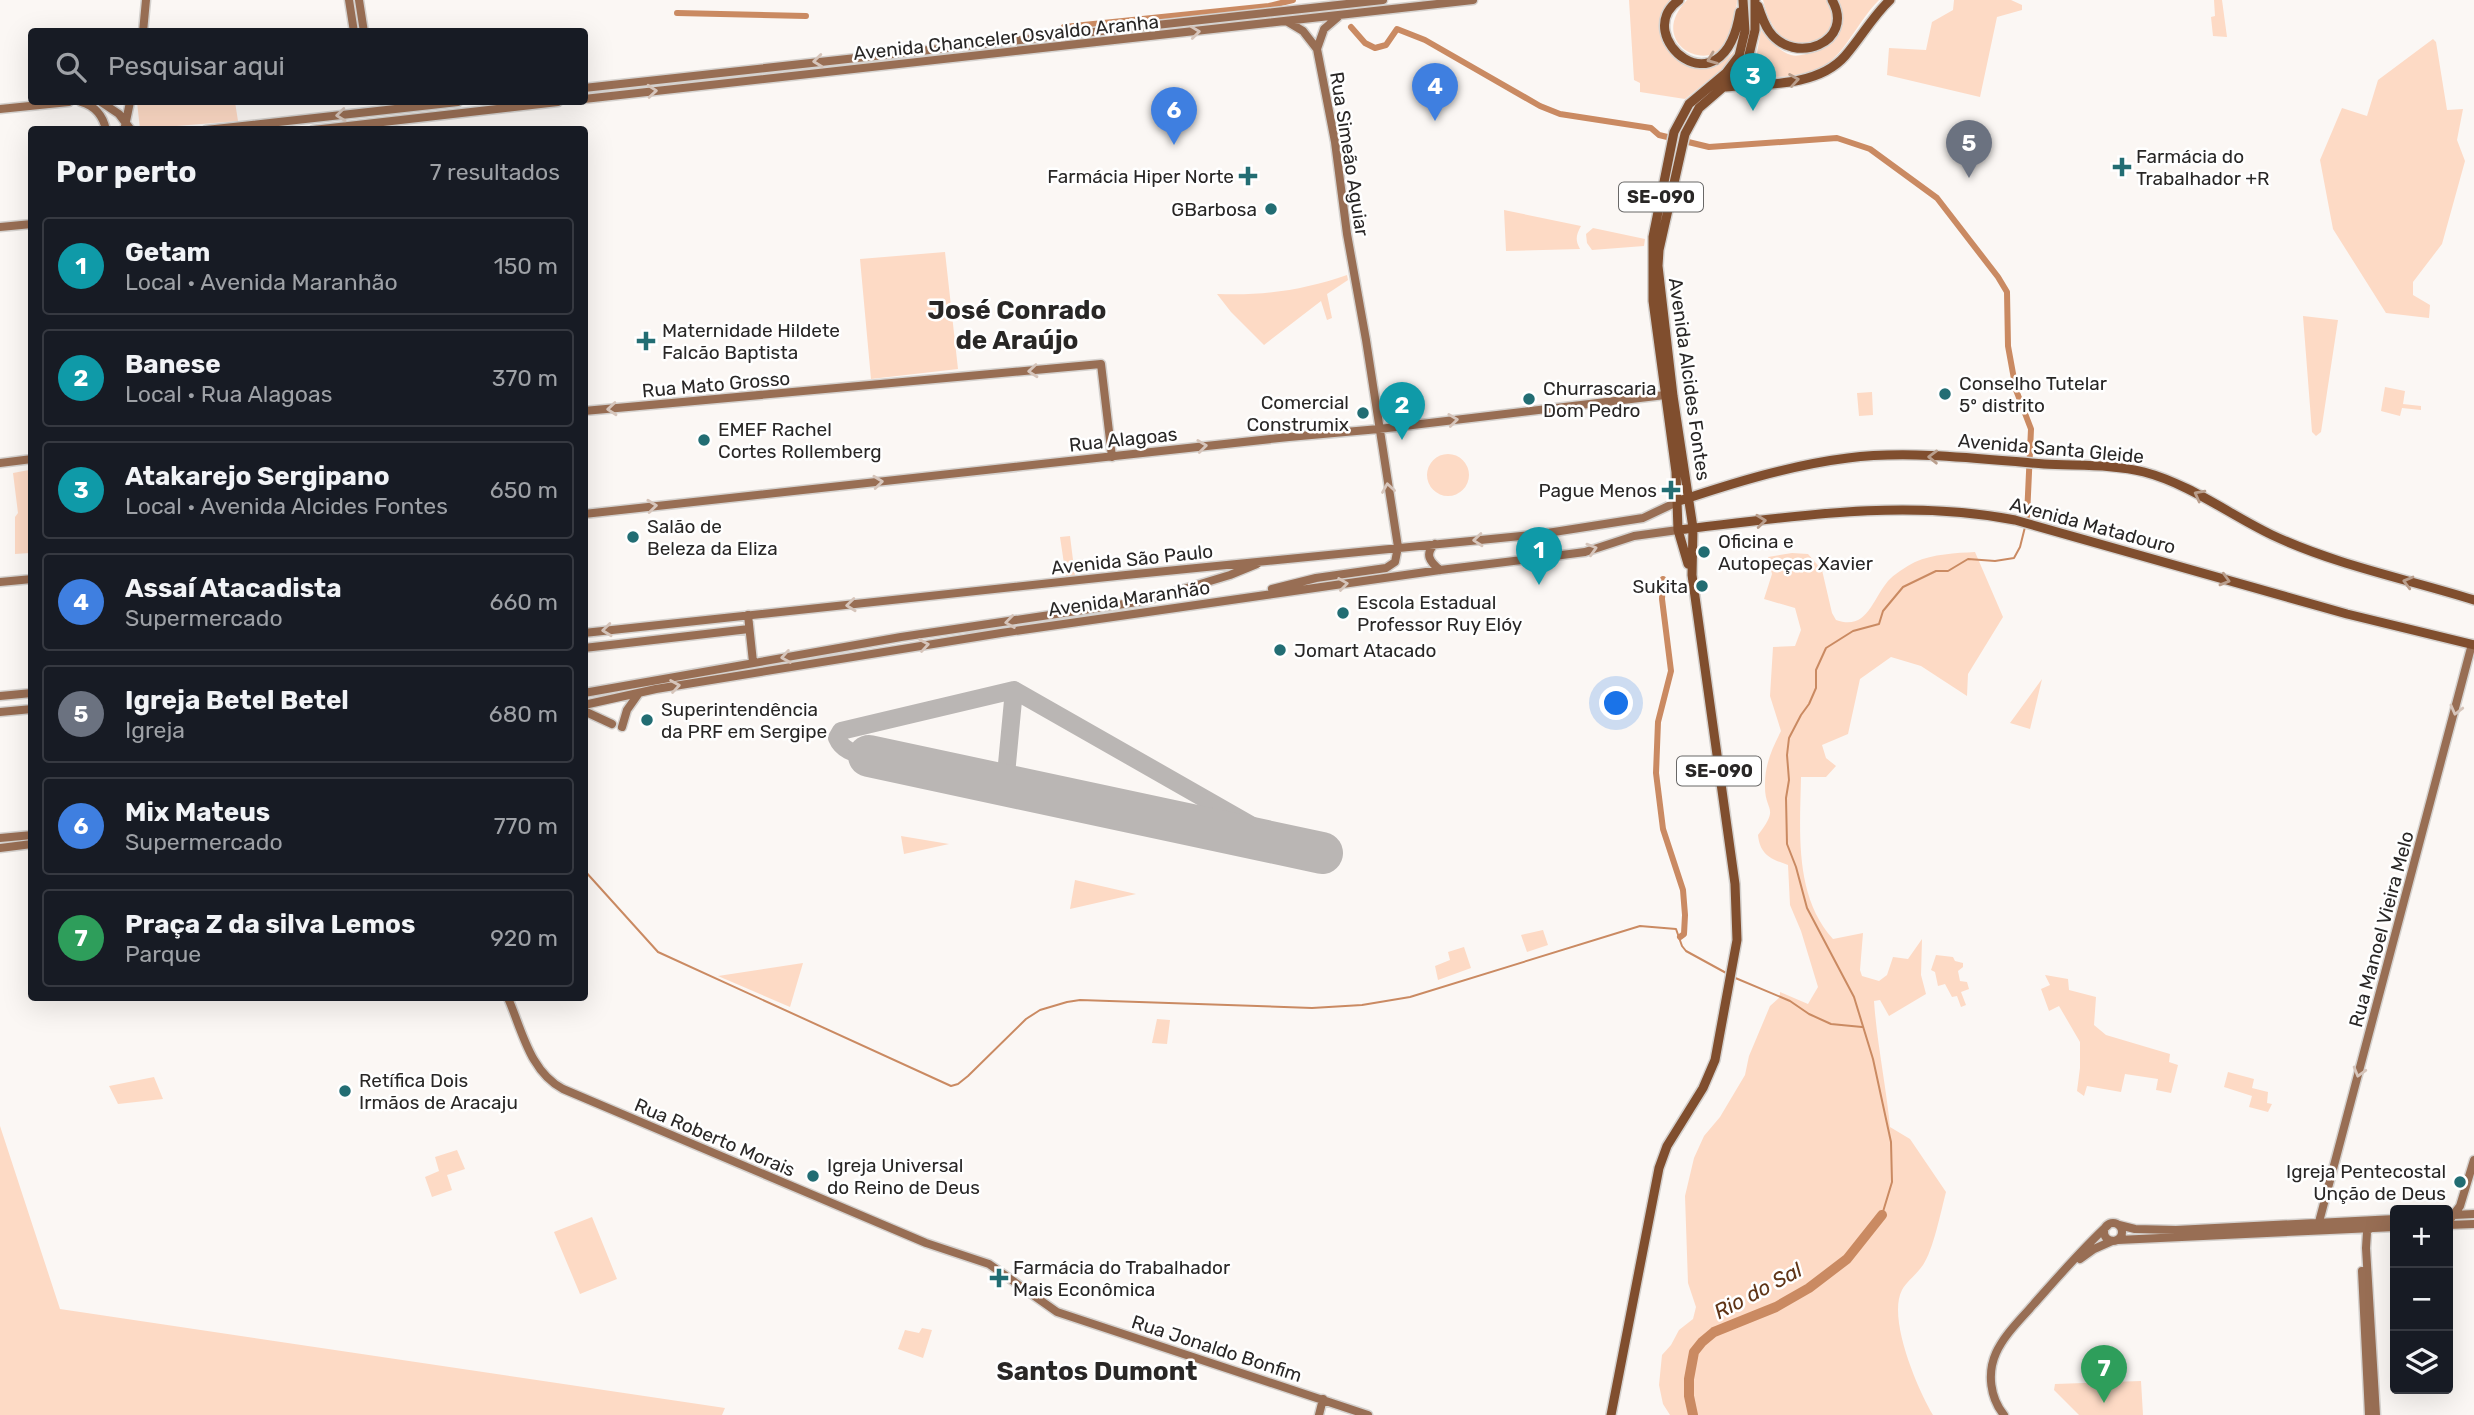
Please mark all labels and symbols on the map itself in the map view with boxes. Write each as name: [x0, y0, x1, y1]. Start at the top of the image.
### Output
street label: Avenida Chanceler Osvaldo Aranha: [852, 10, 1160, 65]
one-way arrow: [1189, 24, 1201, 39]
one-way arrow: [1706, 51, 1718, 65]
one-way arrow: [813, 53, 824, 68]
pin: 3: [1730, 53, 1776, 111]
pin: 4: [1412, 63, 1458, 121]
street label: Rua Simeão Aguiar: [1325, 70, 1374, 239]
one-way arrow: [1788, 73, 1800, 88]
one-way arrow: [647, 84, 658, 99]
pin: 6: [1151, 87, 1197, 145]
one-way arrow: [335, 108, 347, 123]
pin: 5: [1946, 120, 1992, 178]
place label: Farmácia do Trabalhador +R: [2136, 145, 2269, 190]
marker: Farmácia do Trabalhador +R: [2114, 159, 2130, 175]
place label: Farmácia Hiper Norte: [1047, 165, 1234, 188]
marker: Farmácia Hiper Norte: [1240, 168, 1256, 184]
road number: SE-090: [1619, 182, 1703, 212]
place label: GBarbosa: [1171, 198, 1257, 221]
marker: GBarbosa: [1263, 201, 1279, 217]
street label: Avenida Alcides Fontes: [1664, 276, 1715, 482]
district label: José Conrado de Araújo: [928, 295, 1106, 356]
place label: Maternidade Hildete Falcão Baptista: [662, 319, 840, 364]
marker: Maternidade Hildete Falcão Baptista: [636, 331, 656, 351]
one-way arrow: [1028, 363, 1039, 378]
street label: Rua Mato Grosso: [641, 367, 791, 402]
place label: Conselho Tutelar 5º distrito: [1959, 372, 2108, 417]
place label: Churrascaria Dom Pedro: [1543, 377, 1656, 422]
pin: 2: [1379, 382, 1425, 440]
marker: Conselho Tutelar 5º distrito: [1937, 386, 1953, 402]
place label: Comercial Construmix: [1246, 391, 1349, 436]
marker: Churrascaria Dom Pedro: [1521, 391, 1537, 407]
one-way arrow: [606, 401, 617, 416]
marker: Comercial Construmix: [1355, 405, 1371, 421]
one-way arrow: [1447, 413, 1458, 428]
place label: EMEF Rachel Cortes Rollemberg: [718, 418, 882, 463]
street label: Rua Alagoas: [1068, 422, 1178, 457]
street label: Avenida Santa Gleide: [1957, 429, 2145, 468]
marker: EMEF Rachel Cortes Rollemberg: [696, 432, 712, 448]
one-way arrow: [1196, 439, 1208, 454]
one-way arrow: [1927, 449, 1938, 465]
one-way arrow: [873, 475, 884, 490]
place label: Pague Menos: [1539, 479, 1657, 502]
one-way arrow: [1381, 482, 1396, 494]
marker: Pague Menos: [1663, 482, 1679, 498]
one-way arrow: [2194, 490, 2206, 503]
street label: Avenida Matadouro: [2008, 492, 2178, 559]
one-way arrow: [647, 499, 658, 514]
one-way arrow: [1756, 514, 1767, 529]
place label: Salão de Beleza da Eliza: [647, 515, 778, 560]
pin: 1: [1516, 527, 1562, 585]
marker: Salão de Beleza da Eliza: [625, 529, 641, 545]
place label: Oficina e Autopeças Xavier: [1718, 530, 1874, 575]
one-way arrow: [1472, 532, 1483, 547]
street label: Avenida São Paulo: [1050, 540, 1214, 579]
one-way arrow: [1586, 542, 1598, 557]
marker: Oficina e Autopeças Xavier: [1696, 544, 1712, 560]
one-way arrow: [2218, 571, 2230, 586]
place label: Sukita: [1632, 575, 1688, 598]
street label: Avenida Maranhão: [1047, 576, 1211, 621]
one-way arrow: [2402, 576, 2414, 590]
one-way arrow: [1337, 577, 1349, 592]
marker: Sukita: [1694, 578, 1710, 594]
place label: Escola Estadual Professor Ruy Elóy: [1357, 591, 1522, 636]
one-way arrow: [845, 597, 856, 612]
marker: Escola Estadual Professor Ruy Elóy: [1335, 605, 1351, 621]
one-way arrow: [1004, 614, 1016, 629]
one-way arrow: [601, 623, 613, 638]
one-way arrow: [918, 638, 930, 653]
place label: Jomart Atacado: [1294, 639, 1436, 662]
marker: Jomart Atacado: [1272, 642, 1288, 658]
one-way arrow: [780, 649, 791, 664]
one-way arrow: [669, 679, 681, 694]
your location: [1599, 686, 1633, 720]
place label: Superintendência da PRF em Sergipe: [661, 698, 827, 743]
one-way arrow: [2450, 704, 2464, 716]
marker: Superintendência da PRF em Sergipe: [639, 712, 655, 728]
road number: SE-090: [1677, 756, 1761, 786]
street label: Rua Manoel Vieira Melo: [2344, 829, 2419, 1030]
one-way arrow: [2353, 1066, 2367, 1078]
place label: Retífica Dois Irmãos de Aracaju: [359, 1069, 518, 1114]
marker: Retífica Dois Irmãos de Aracaju: [337, 1083, 353, 1099]
street label: Rua Roberto Morais: [631, 1093, 799, 1182]
place label: Igreja Universal do Reino de Deus: [827, 1154, 980, 1199]
place label: Igreja Pentecostal Unção de Deus: [2286, 1160, 2446, 1205]
marker: Igreja Universal do Reino de Deus: [805, 1168, 821, 1184]
marker: Igreja Pentecostal Unção de Deus: [2452, 1174, 2468, 1190]
place label: Farmácia do Trabalhador Mais Econômica: [1013, 1256, 1231, 1301]
water label: Rio do Sal: [1709, 1257, 1807, 1324]
marker: Farmácia do Trabalhador Mais Econômica: [991, 1270, 1007, 1286]
street label: Rua Jonaldo Bonfim: [1129, 1310, 1305, 1387]
pin: 7: [2081, 1345, 2127, 1403]
district label: Santos Dumont: [997, 1356, 1197, 1387]

